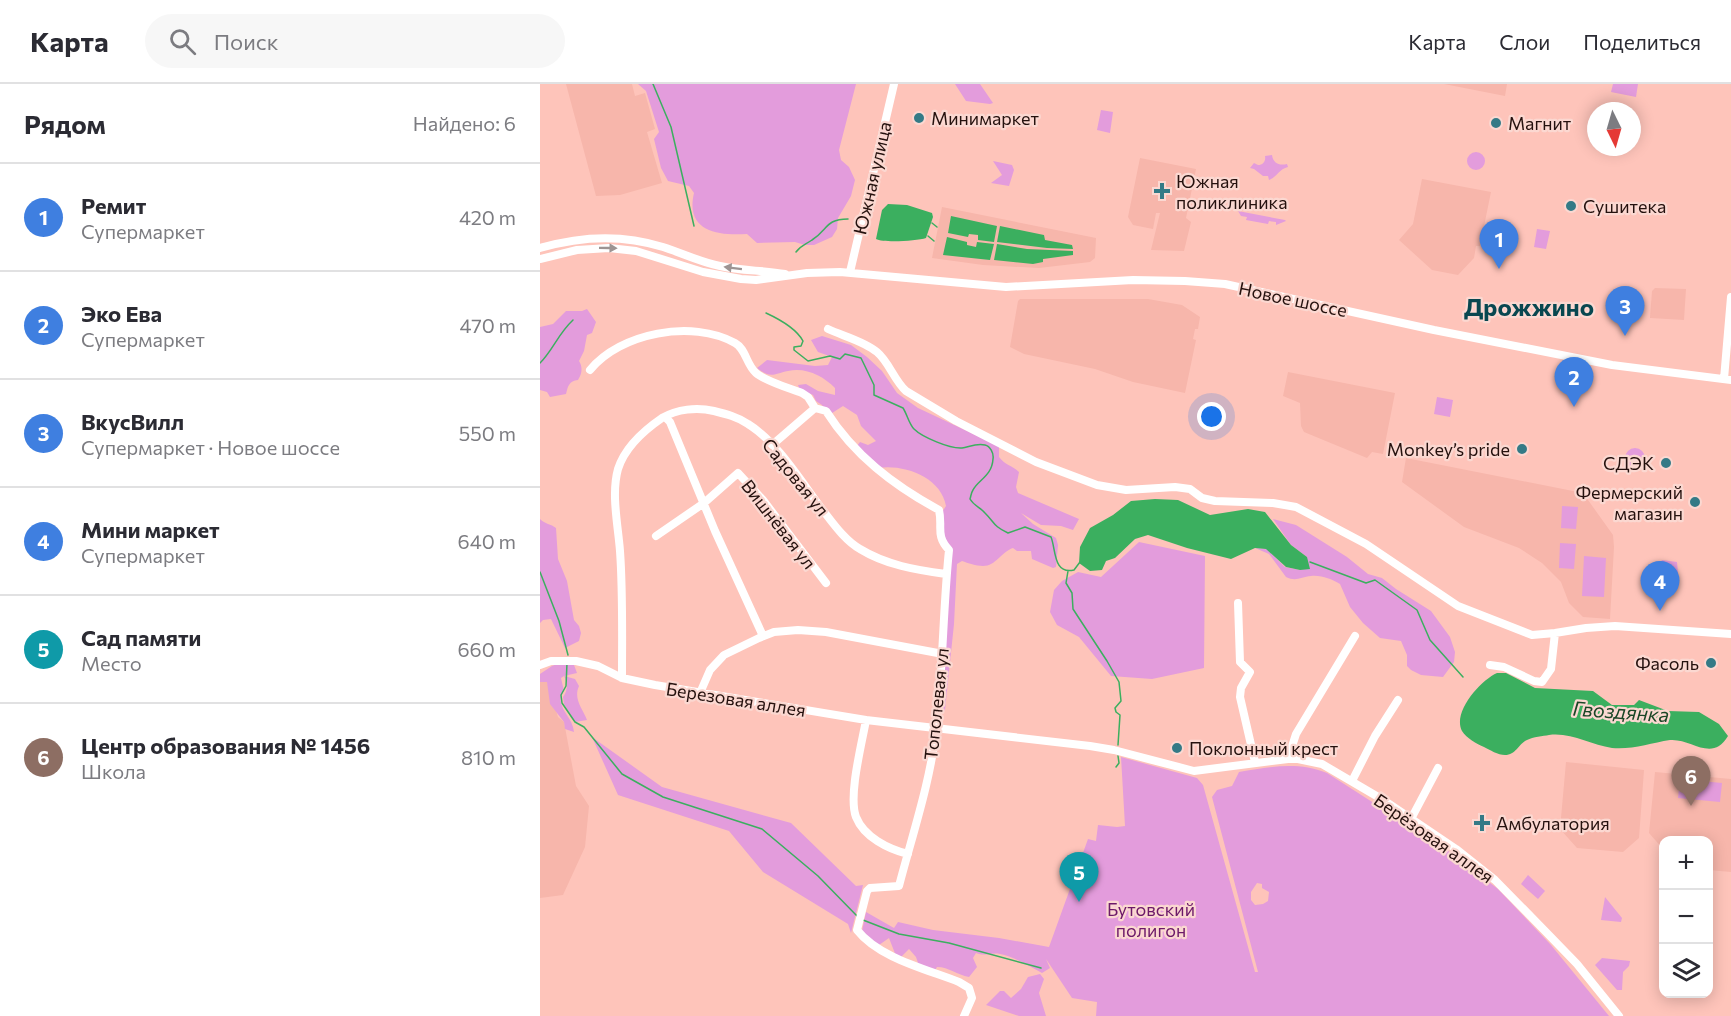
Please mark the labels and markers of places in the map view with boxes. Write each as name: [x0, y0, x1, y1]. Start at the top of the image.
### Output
place label: Минимаркет: [931, 107, 1040, 129]
marker: Минимаркет: [912, 111, 926, 125]
place label: Магнит: [1508, 112, 1572, 134]
marker: Магнит: [1489, 116, 1503, 130]
place label: Южная поликлиника: [1176, 170, 1287, 213]
marker: Южная поликлиника: [1153, 182, 1171, 200]
place label: Сушитека: [1583, 195, 1666, 217]
marker: Сушитека: [1564, 199, 1578, 213]
pin: 1: [1480, 220, 1518, 269]
pin: 3: [1606, 286, 1644, 336]
pin: 2: [1554, 358, 1594, 407]
place label: Monkey’s pride: [1387, 438, 1510, 460]
marker: Monkey’s pride: [1515, 442, 1529, 456]
place label: СДЭК: [1603, 452, 1654, 474]
marker: СДЭК: [1659, 456, 1673, 470]
place label: Фермерский магазин: [1576, 481, 1683, 524]
marker: Фермерский магазин: [1688, 495, 1702, 509]
pin: 4: [1640, 562, 1680, 611]
place label: Фасоль: [1635, 652, 1699, 674]
marker: Фасоль: [1704, 656, 1718, 670]
place label: Поклонный крест: [1189, 737, 1339, 759]
marker: Поклонный крест: [1170, 741, 1184, 755]
pin: 6: [1672, 756, 1710, 806]
place label: Амбулатория: [1496, 812, 1610, 834]
marker: Амбулатория: [1473, 814, 1491, 832]
pin: 5: [1060, 852, 1098, 902]

